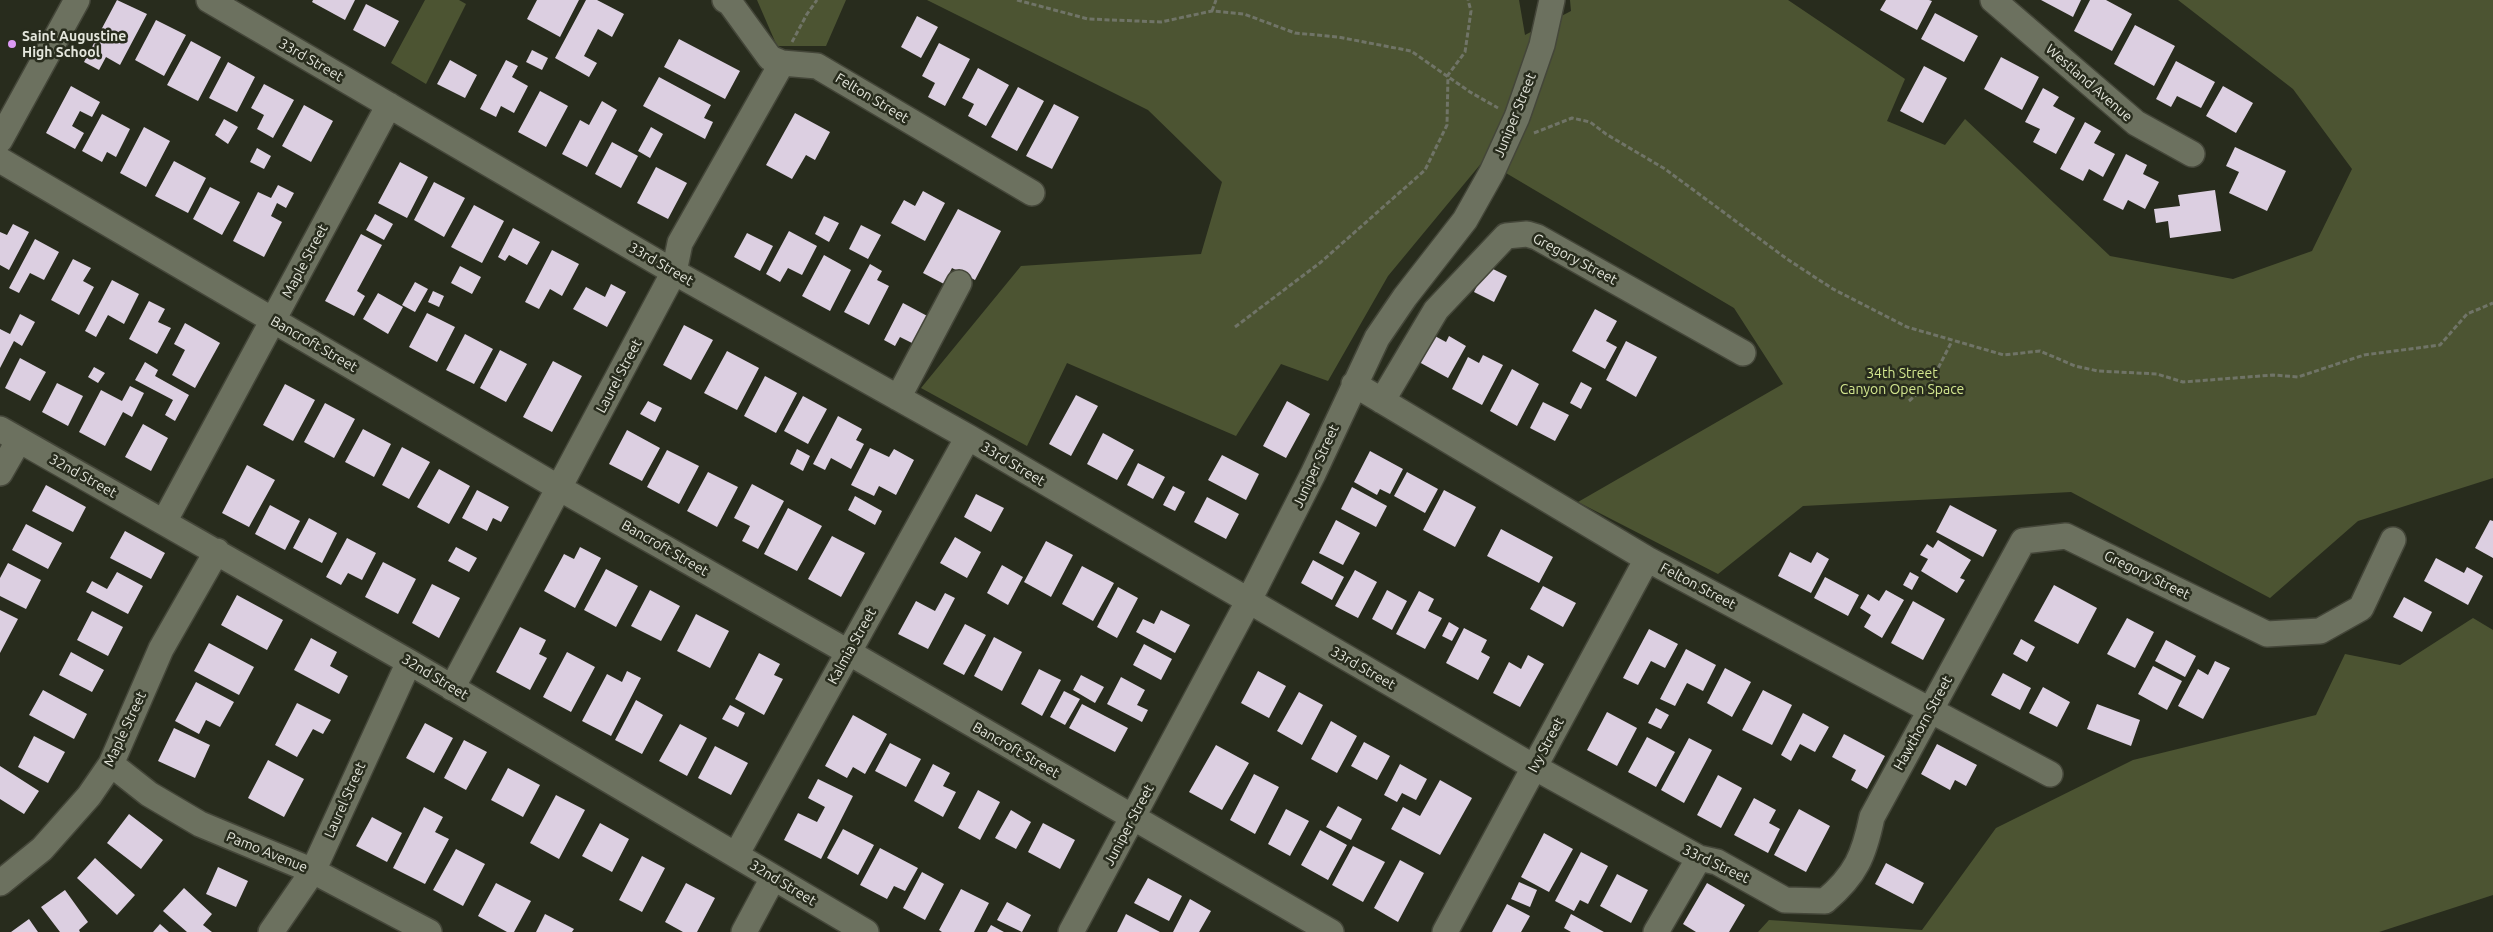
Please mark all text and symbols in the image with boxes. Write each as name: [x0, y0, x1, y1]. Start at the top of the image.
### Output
place label: Saint Augustine High School: [22, 28, 126, 60]
street label: 33rd Street: [276, 35, 346, 85]
marker: Saint Augustine High School: [6, 38, 18, 50]
street label: Westland Avenue: [2042, 41, 2136, 125]
street label: Felton Street: [832, 70, 912, 126]
street label: Juniper Street: [1490, 70, 1540, 160]
street label: Maple Street: [279, 221, 331, 301]
street label: Gregory Street: [1530, 230, 1620, 288]
street label: 33rd Street: [626, 239, 696, 289]
street label: Bancroft Street: [268, 312, 360, 376]
street label: Laurel Street: [592, 336, 646, 416]
park label: 34th Street Canyon Open Space: [1840, 365, 1964, 398]
street label: Juniper Street: [1289, 422, 1343, 510]
street label: 33rd Street: [978, 438, 1048, 490]
street label: 32nd Street: [46, 451, 120, 501]
street label: Bancroft Street: [619, 516, 711, 580]
street label: Gregory Street: [2101, 547, 2193, 603]
street label: Felton Street: [1658, 559, 1738, 613]
street label: Kalmia Street: [824, 605, 880, 687]
street label: 33rd Street: [1328, 643, 1398, 693]
street label: 32nd Street: [399, 651, 471, 703]
street label: Hawthorn Street: [1890, 673, 1956, 773]
street label: Maple Street: [100, 689, 150, 769]
street label: Ivy Street: [1525, 715, 1567, 775]
street label: Bancroft Street: [970, 718, 1062, 782]
street label: Laurel Street: [321, 759, 369, 841]
street label: Juniper Street: [1101, 781, 1157, 869]
street label: Pamo Avenue: [224, 828, 310, 876]
street label: 33rd Street: [1680, 841, 1752, 887]
street label: 32nd Street: [747, 857, 819, 909]

